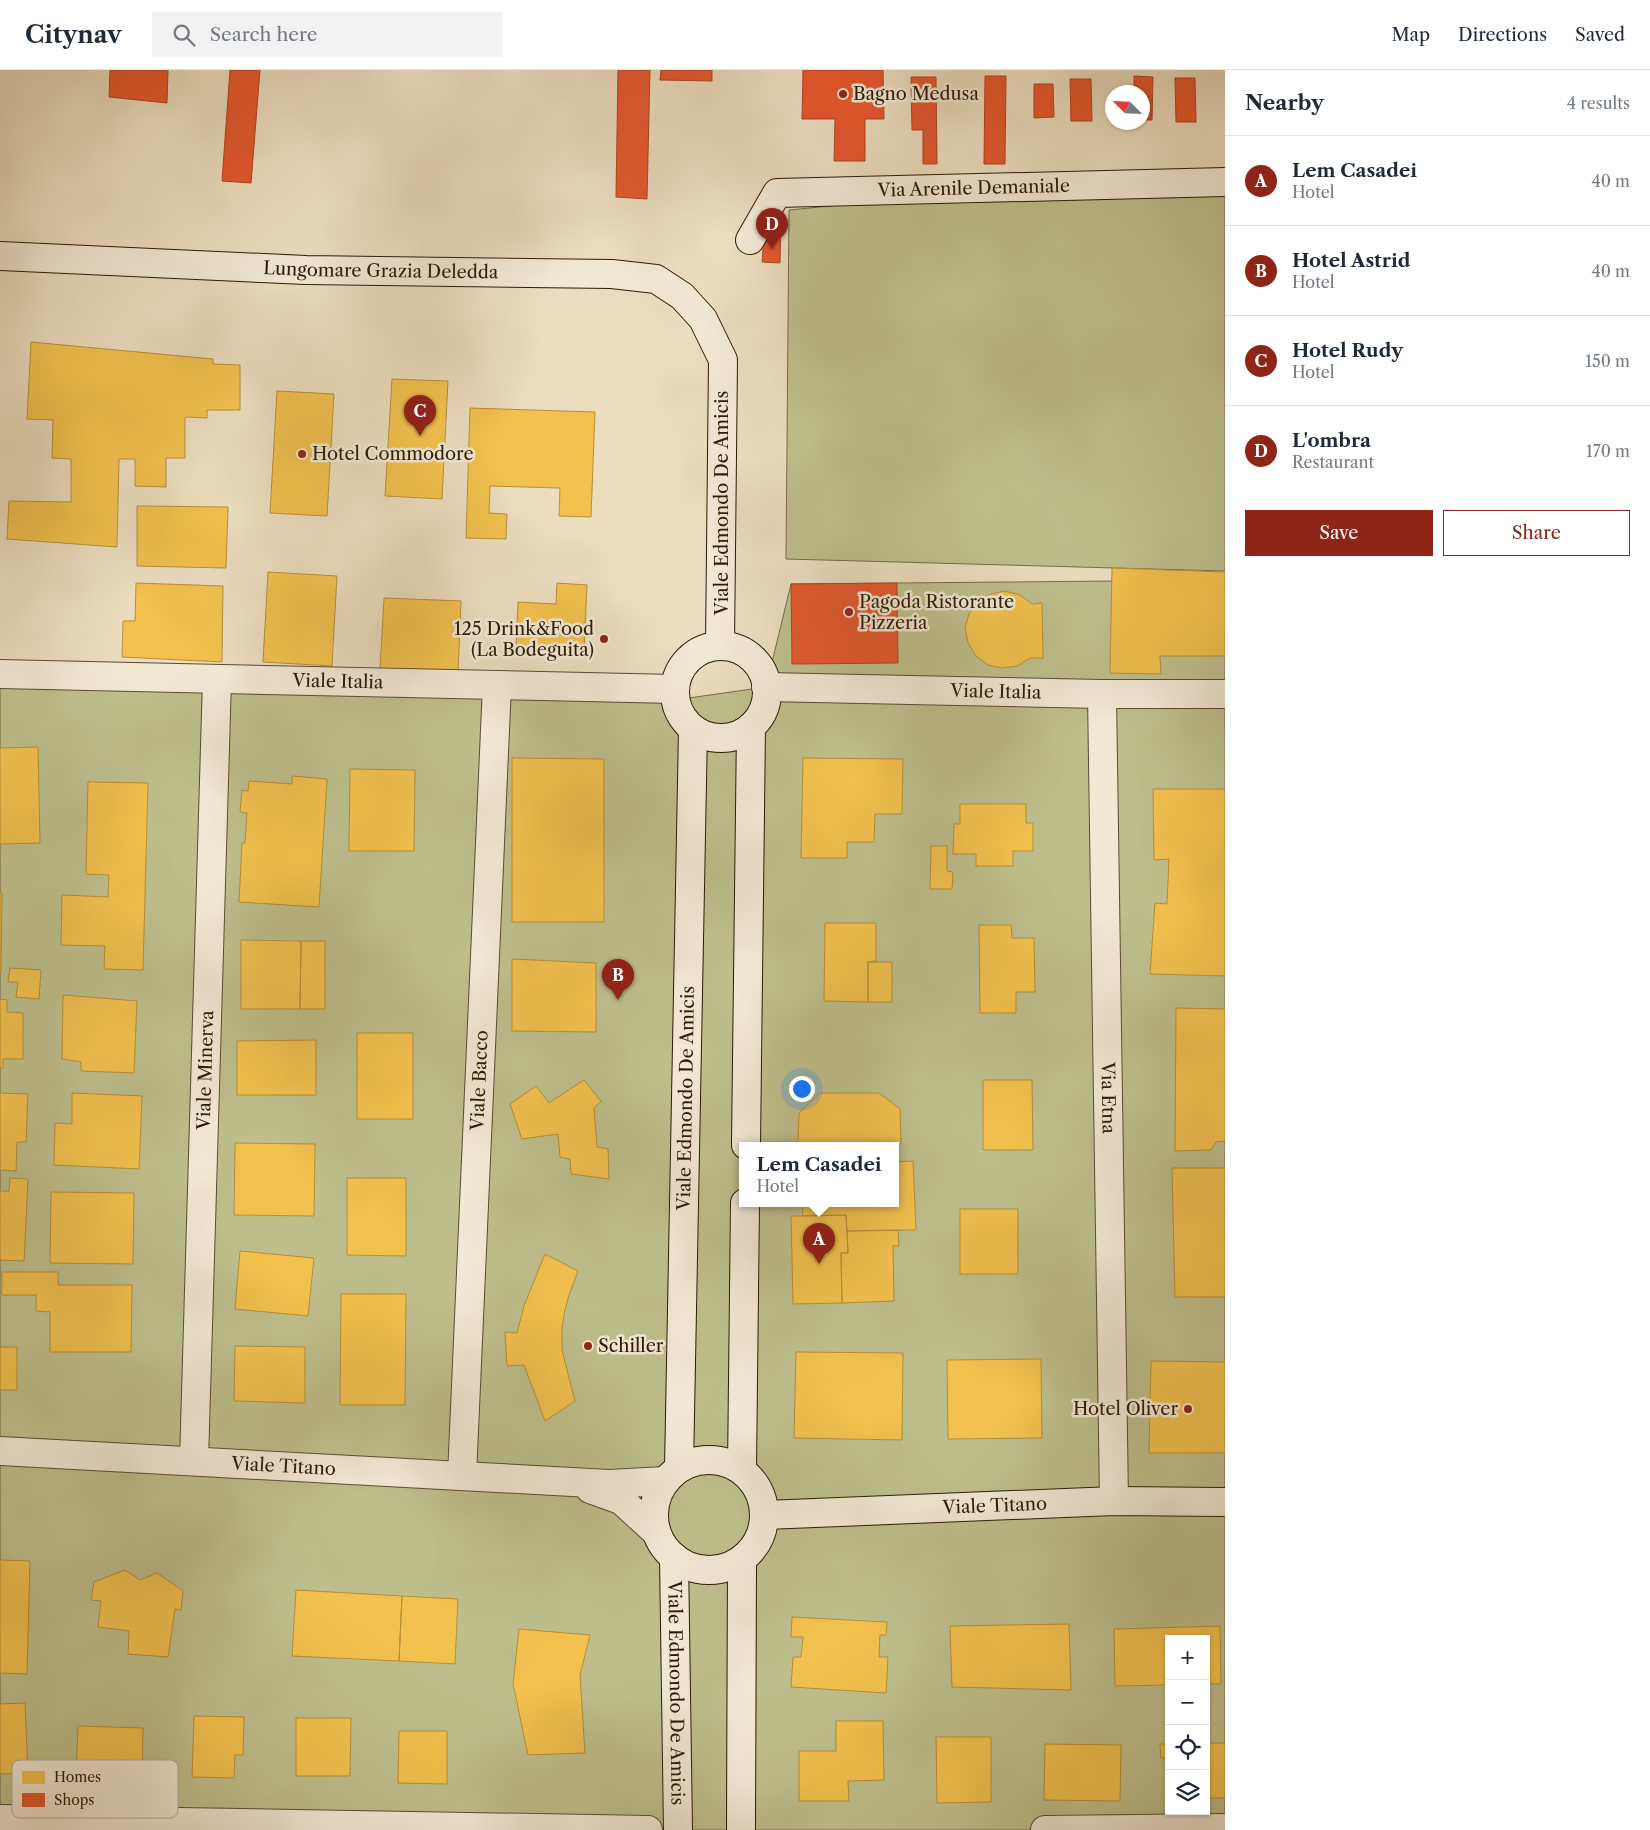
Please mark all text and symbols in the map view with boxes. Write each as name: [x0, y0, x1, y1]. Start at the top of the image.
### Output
search box: [152, 12, 502, 57]
text: Citynav: [25, 20, 122, 49]
icon: search: [170, 21, 198, 49]
text: Search here: [210, 23, 317, 46]
text: Map: [1391, 24, 1430, 46]
text: Directions: [1458, 24, 1547, 46]
text: Saved: [1575, 24, 1625, 46]
place label: Bagno Medusa: [853, 83, 979, 105]
north arrow: [1105, 85, 1150, 130]
marker: Bagno Medusa: [837, 88, 849, 100]
text: Nearby: [1245, 90, 1324, 115]
text: 4 results: [1567, 93, 1630, 113]
text: Lem Casadei: [1292, 159, 1417, 182]
text: A: [1255, 171, 1267, 191]
text: 40 m: [1591, 171, 1630, 191]
street label: Via Arenile Demaniale: [876, 175, 1070, 202]
text: Hotel: [1292, 182, 1335, 202]
pin: D: [756, 208, 788, 249]
text: Hotel Astrid: [1292, 249, 1410, 272]
street label: Lungomare Grazia Deledda: [263, 257, 499, 284]
text: B: [1255, 261, 1267, 281]
text: 40 m: [1591, 261, 1630, 281]
text: Hotel: [1292, 272, 1335, 292]
text: Hotel Rudy: [1292, 339, 1403, 362]
text: C: [1255, 351, 1267, 371]
text: 150 m: [1585, 351, 1630, 371]
text: Hotel: [1292, 362, 1335, 382]
street label: Viale Edmondo De Amicis: [711, 391, 733, 616]
pin: C: [404, 395, 436, 436]
text: L'ombra: [1292, 429, 1371, 452]
text: D: [1254, 441, 1268, 461]
text: 170 m: [1586, 441, 1630, 461]
place label: Hotel Commodore: [312, 443, 474, 465]
marker: Hotel Commodore: [296, 448, 308, 460]
text: Restaurant: [1292, 452, 1374, 472]
button: Save: [1245, 510, 1433, 556]
button: Share: [1443, 510, 1630, 556]
place label: Pagoda Ristorante Pizzeria: [859, 591, 1014, 634]
marker: Pagoda Ristorante Pizzeria: [843, 606, 855, 618]
place label: 125 Drink&Food (La Bodeguita): [454, 618, 594, 661]
marker: 125 Drink&Food (La Bodeguita): [598, 633, 610, 645]
street label: Viale Italia: [291, 669, 384, 694]
street label: Viale Italia: [949, 680, 1042, 704]
pin: B: [602, 959, 634, 1000]
street label: Viale Edmondo De Amicis: [673, 986, 699, 1212]
street label: Viale Minerva: [193, 1010, 218, 1131]
street label: Viale Bacco: [466, 1030, 493, 1132]
street label: Via Etna: [1096, 1061, 1120, 1135]
your location: [789, 1076, 815, 1102]
popup: [739, 1142, 899, 1207]
text: Lem Casadei: [756, 1153, 882, 1176]
text: Hotel: [756, 1176, 799, 1196]
pin: A: [803, 1223, 835, 1264]
place label: Schiller: [598, 1335, 664, 1357]
marker: Schiller: [582, 1340, 594, 1352]
place label: Hotel Oliver: [1073, 1398, 1178, 1420]
marker: Hotel Oliver: [1182, 1403, 1194, 1415]
street label: Viale Titano: [230, 1452, 336, 1480]
street label: Viale Titano: [941, 1493, 1048, 1519]
street label: Viale Edmondo De Amicis: [663, 1579, 689, 1805]
map controls: [1165, 1635, 1210, 1815]
button: +: [1165, 1635, 1210, 1680]
button: −: [1165, 1680, 1210, 1725]
button: locate: [1165, 1725, 1210, 1770]
legend: [12, 1760, 178, 1818]
text: Homes: [54, 1768, 101, 1786]
button: layers: [1165, 1770, 1210, 1815]
text: Shops: [54, 1791, 94, 1809]

